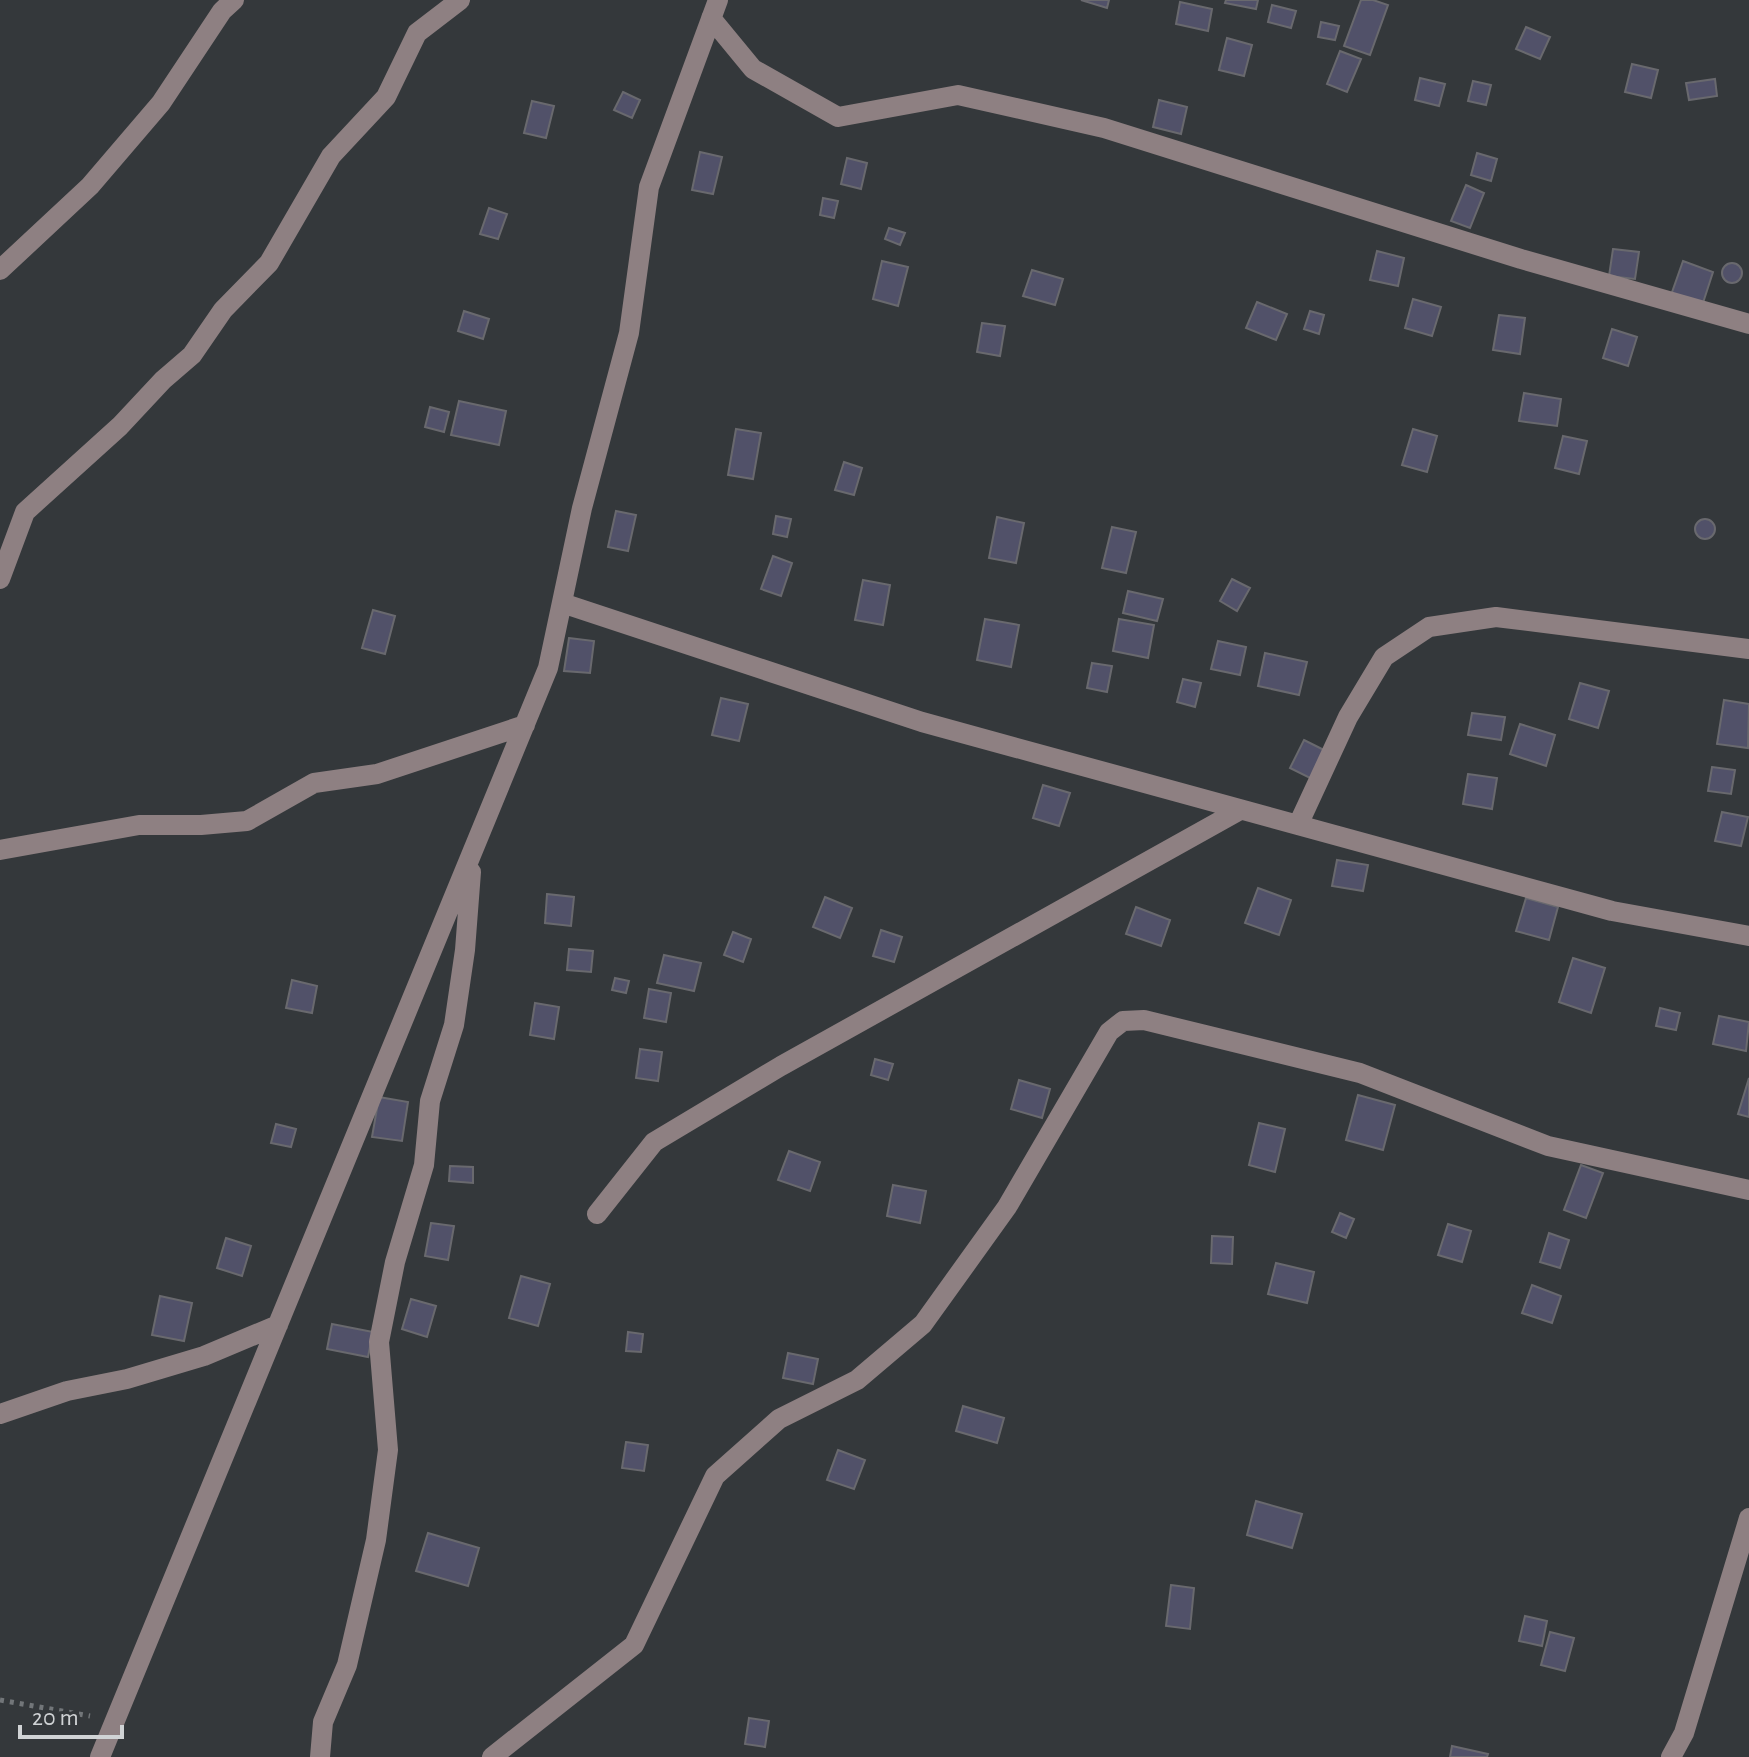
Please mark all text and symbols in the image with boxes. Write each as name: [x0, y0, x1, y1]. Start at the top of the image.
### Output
scale bar: [20, 1689, 122, 1739]
text: 20 m: [32, 1706, 79, 1730]

